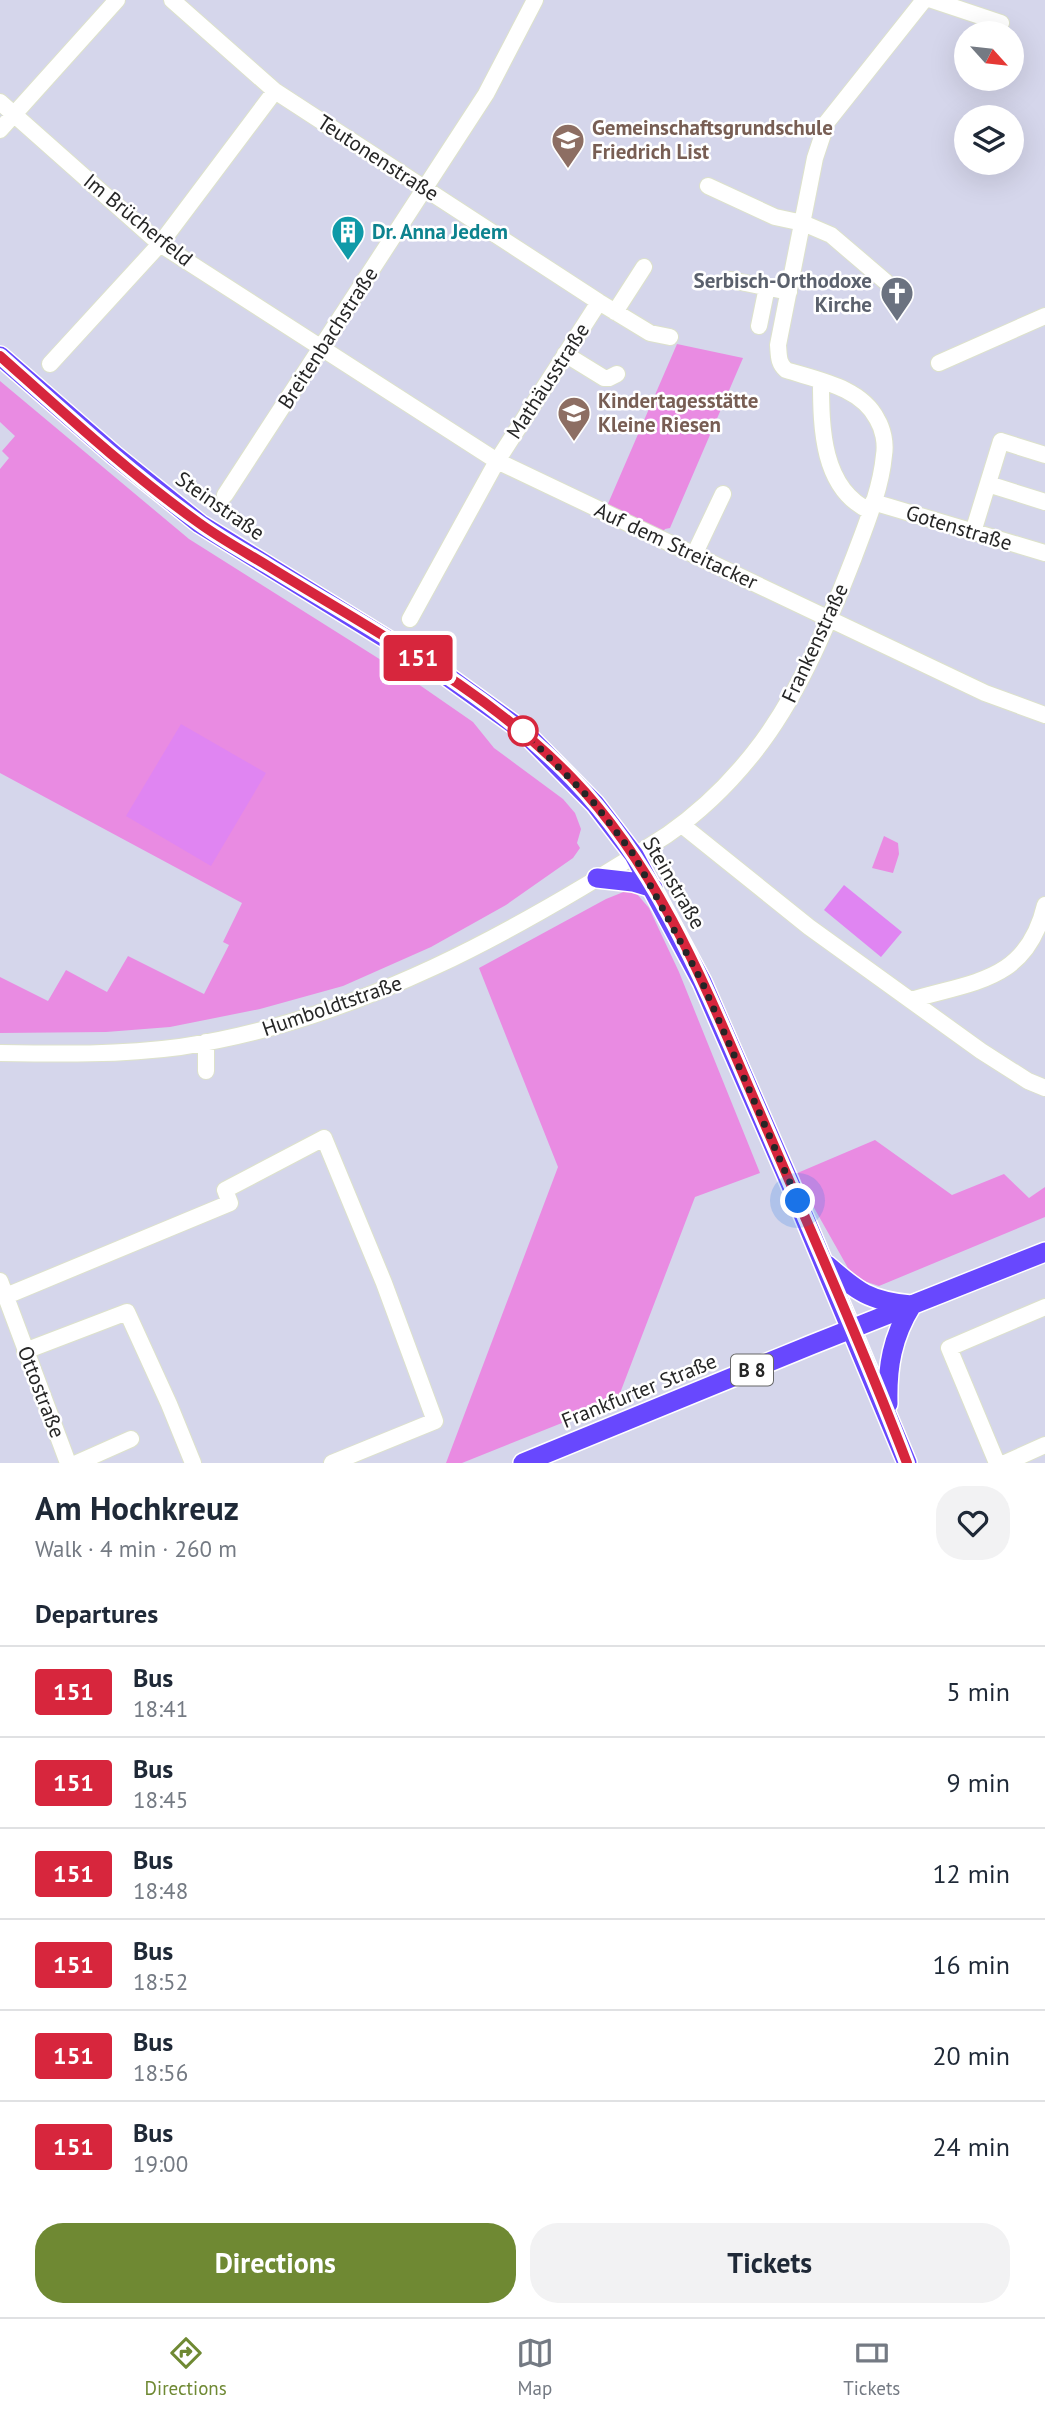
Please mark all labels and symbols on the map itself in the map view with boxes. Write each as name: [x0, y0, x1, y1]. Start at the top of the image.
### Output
north arrow: [954, 21, 1024, 91]
street label: Teutonenstraße: [312, 108, 444, 207]
place label: Gemeinschaftsgrundschule Friedrich List: [592, 114, 833, 165]
school or university icon: Gemeinschaftsgrundschule Friedrich List: [549, 121, 587, 170]
street label: Im Brücherfeld: [78, 167, 198, 272]
building icon: Dr. Anna Jedem: [329, 213, 367, 262]
place label: Dr. Anna Jedem: [372, 218, 508, 245]
street label: Breitenbachstraße: [272, 262, 384, 414]
place label: Serbisch-Orthodoxe Kirche: [694, 267, 872, 318]
church icon: Serbisch-Orthodoxe Kirche: [878, 274, 916, 323]
street label: Mathäusstraße: [500, 318, 595, 444]
place label: Kindertagesstätte Kleine Riesen: [598, 387, 758, 438]
school or university icon: Kindertagesstätte Kleine Riesen: [555, 394, 593, 443]
street label: Steinstraße: [171, 465, 270, 546]
street label: Auf dem Streitacker: [590, 496, 762, 595]
street label: Gotenstraße: [903, 499, 1016, 556]
street label: Frankenstraße: [775, 579, 854, 707]
line badge: 151: [378, 635, 458, 681]
unlabelled marker: [508, 716, 538, 746]
street label: Steinstraße: [637, 832, 712, 934]
street label: Humboldtstraße: [258, 969, 405, 1042]
your location: [780, 1183, 815, 1218]
street label: Ottostraße: [12, 1342, 71, 1442]
street label: Frankfurter Straße: [557, 1347, 720, 1434]
road number: B 8: [731, 1354, 773, 1386]

